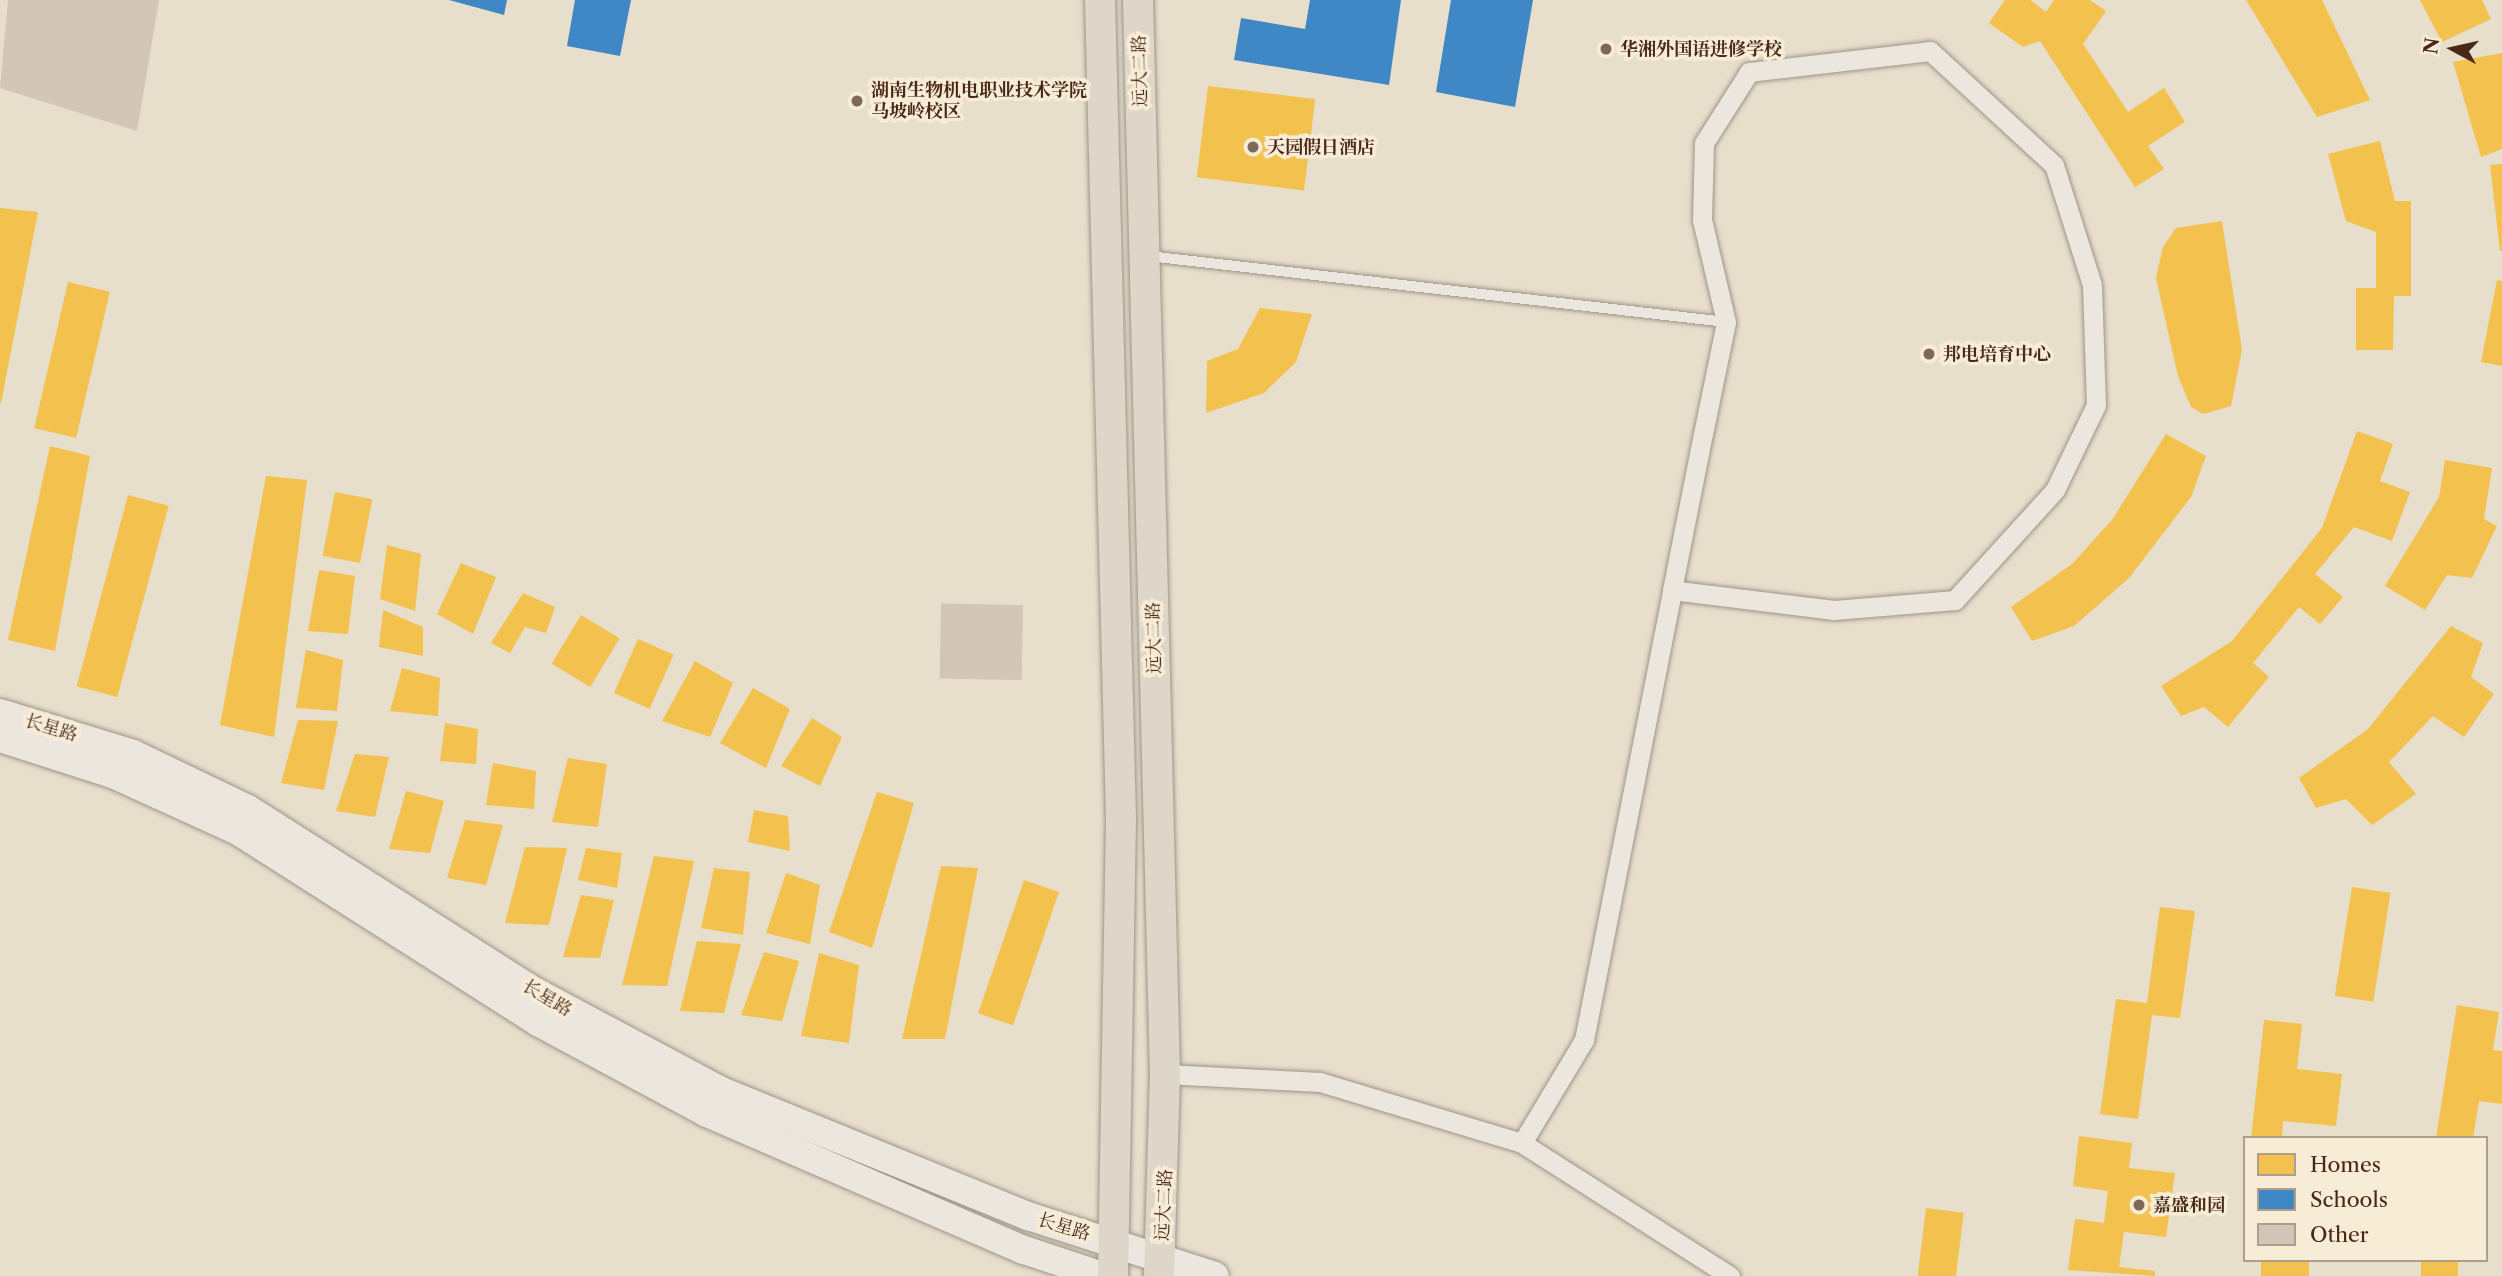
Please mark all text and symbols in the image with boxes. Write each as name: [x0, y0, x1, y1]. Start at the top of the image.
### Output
north arrow: [2418, 14, 2488, 84]
street label: 远大二路: [1129, 35, 1151, 107]
text: N: [2419, 36, 2444, 56]
place label: 华湘外国语进修学校: [1620, 38, 1782, 60]
marker: 华湘外国语进修学校: [1598, 41, 1614, 57]
place label: 湖南生物机电职业技术学院 马坡岭校区: [871, 80, 1087, 122]
marker: 湖南生物机电职业技术学院 马坡岭校区: [849, 93, 865, 109]
place label: 天园假日酒店: [1267, 136, 1375, 158]
marker: 天园假日酒店: [1245, 139, 1261, 155]
place label: 邦电培育中心: [1943, 343, 2051, 365]
marker: 邦电培育中心: [1921, 346, 1937, 362]
street label: 远大二路: [1143, 602, 1165, 674]
street label: 长星路: [22, 710, 80, 746]
street label: 长星路: [518, 975, 576, 1021]
legend: [2243, 1136, 2488, 1262]
text: Homes: [2310, 1152, 2381, 1177]
street label: 远大二路: [1151, 1168, 1177, 1242]
text: Schools: [2310, 1187, 2388, 1212]
place label: 嘉盛和园: [2153, 1194, 2225, 1216]
marker: 嘉盛和园: [2131, 1197, 2147, 1213]
street label: 长星路: [1035, 1209, 1093, 1245]
text: Other: [2310, 1222, 2369, 1247]

